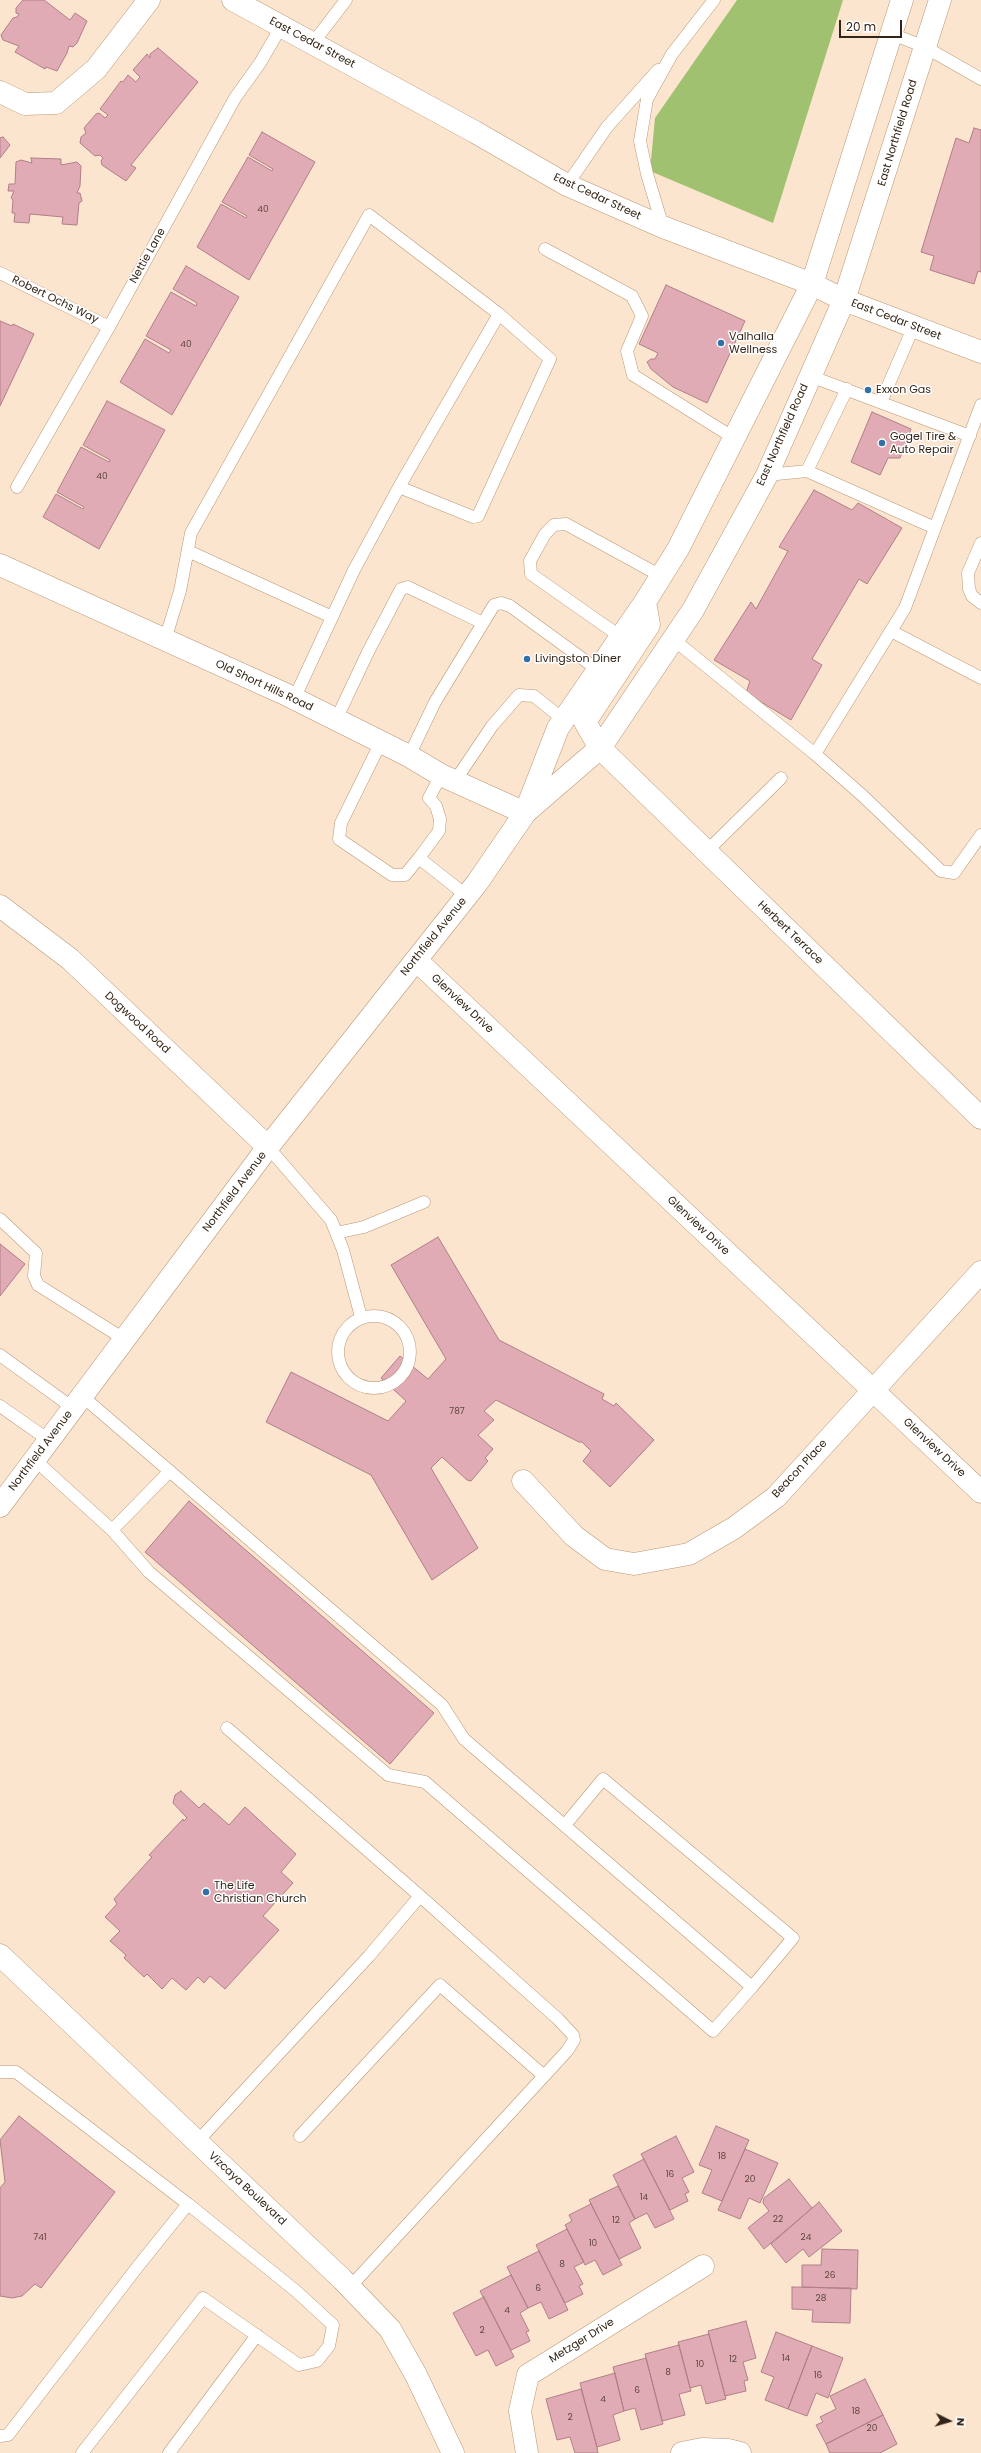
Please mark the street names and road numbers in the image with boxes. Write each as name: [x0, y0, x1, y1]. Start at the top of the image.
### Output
street label: East Cedar Street: [267, 15, 357, 71]
street label: East Northfield Road: [876, 78, 920, 188]
street label: East Cedar Street: [551, 171, 643, 223]
street label: Nettie Lane: [127, 226, 169, 286]
street label: Robert Ochs Way: [10, 273, 100, 327]
street label: East Cedar Street: [849, 297, 943, 343]
street label: East Northfield Road: [754, 382, 812, 488]
street label: Old Short Hills Road: [213, 658, 315, 714]
street label: Northfield Avenue: [398, 895, 470, 979]
street label: Herbert Terrace: [755, 898, 825, 968]
street label: Glenview Drive: [428, 972, 496, 1036]
street label: Dogwood Road: [102, 989, 172, 1057]
street label: Northfield Avenue: [200, 1149, 270, 1235]
street label: Glenview Drive: [664, 1194, 732, 1258]
street label: Northfield Avenue: [6, 1408, 76, 1494]
street label: Glenview Drive: [900, 1416, 968, 1480]
street label: Beacon Place: [770, 1437, 830, 1501]
street label: Vizcaya Boulevard: [205, 2150, 289, 2228]
street label: Metzger Drive: [547, 2316, 617, 2366]

